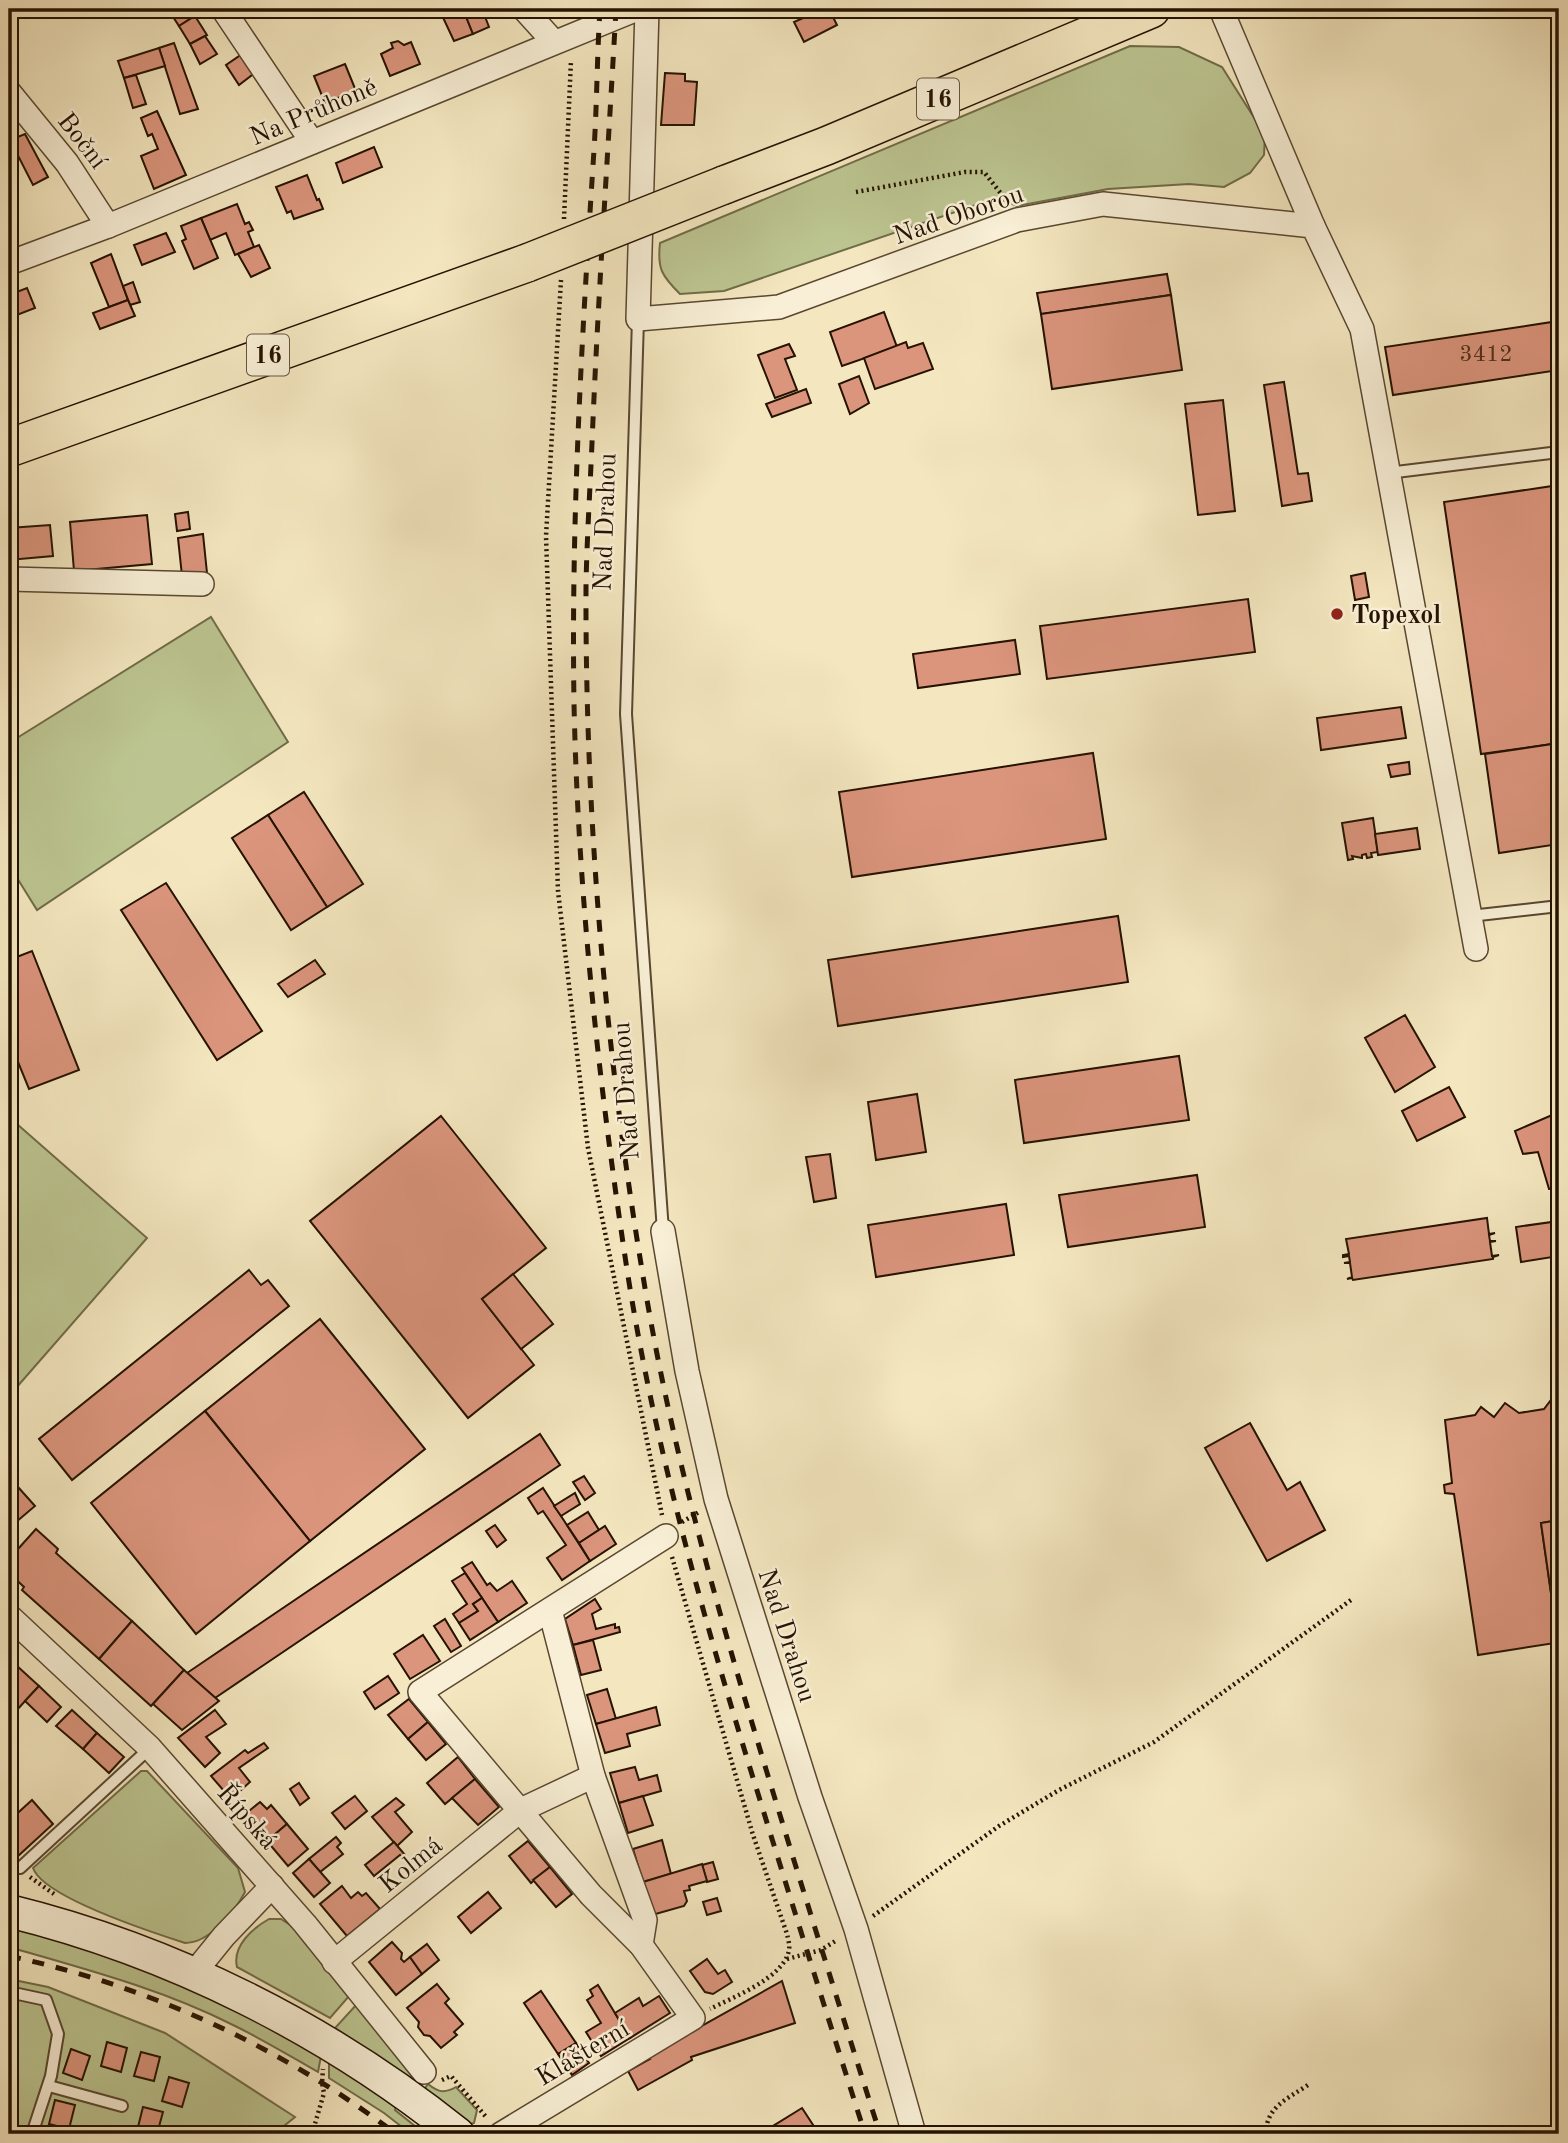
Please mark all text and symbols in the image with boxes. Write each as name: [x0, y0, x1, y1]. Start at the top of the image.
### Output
street label: Na Průhoně: [246, 74, 381, 151]
road number: 16: [917, 78, 959, 119]
street label: Boční: [52, 108, 112, 175]
street label: Nad Oborou: [890, 181, 1027, 250]
road number: 16: [247, 334, 289, 376]
house number: 3412: [1459, 343, 1513, 366]
street label: Nad Drahou: [591, 452, 621, 592]
place label: Topexol: [1351, 603, 1441, 629]
marker: Topexol: [1329, 606, 1345, 622]
street label: Nad Drahou: [609, 1021, 645, 1161]
street label: Nad Drahou: [752, 1566, 820, 1706]
street label: Řípská: [211, 1777, 285, 1855]
street label: Kolmá: [375, 1832, 448, 1899]
street label: Klášterní: [532, 2015, 635, 2092]

